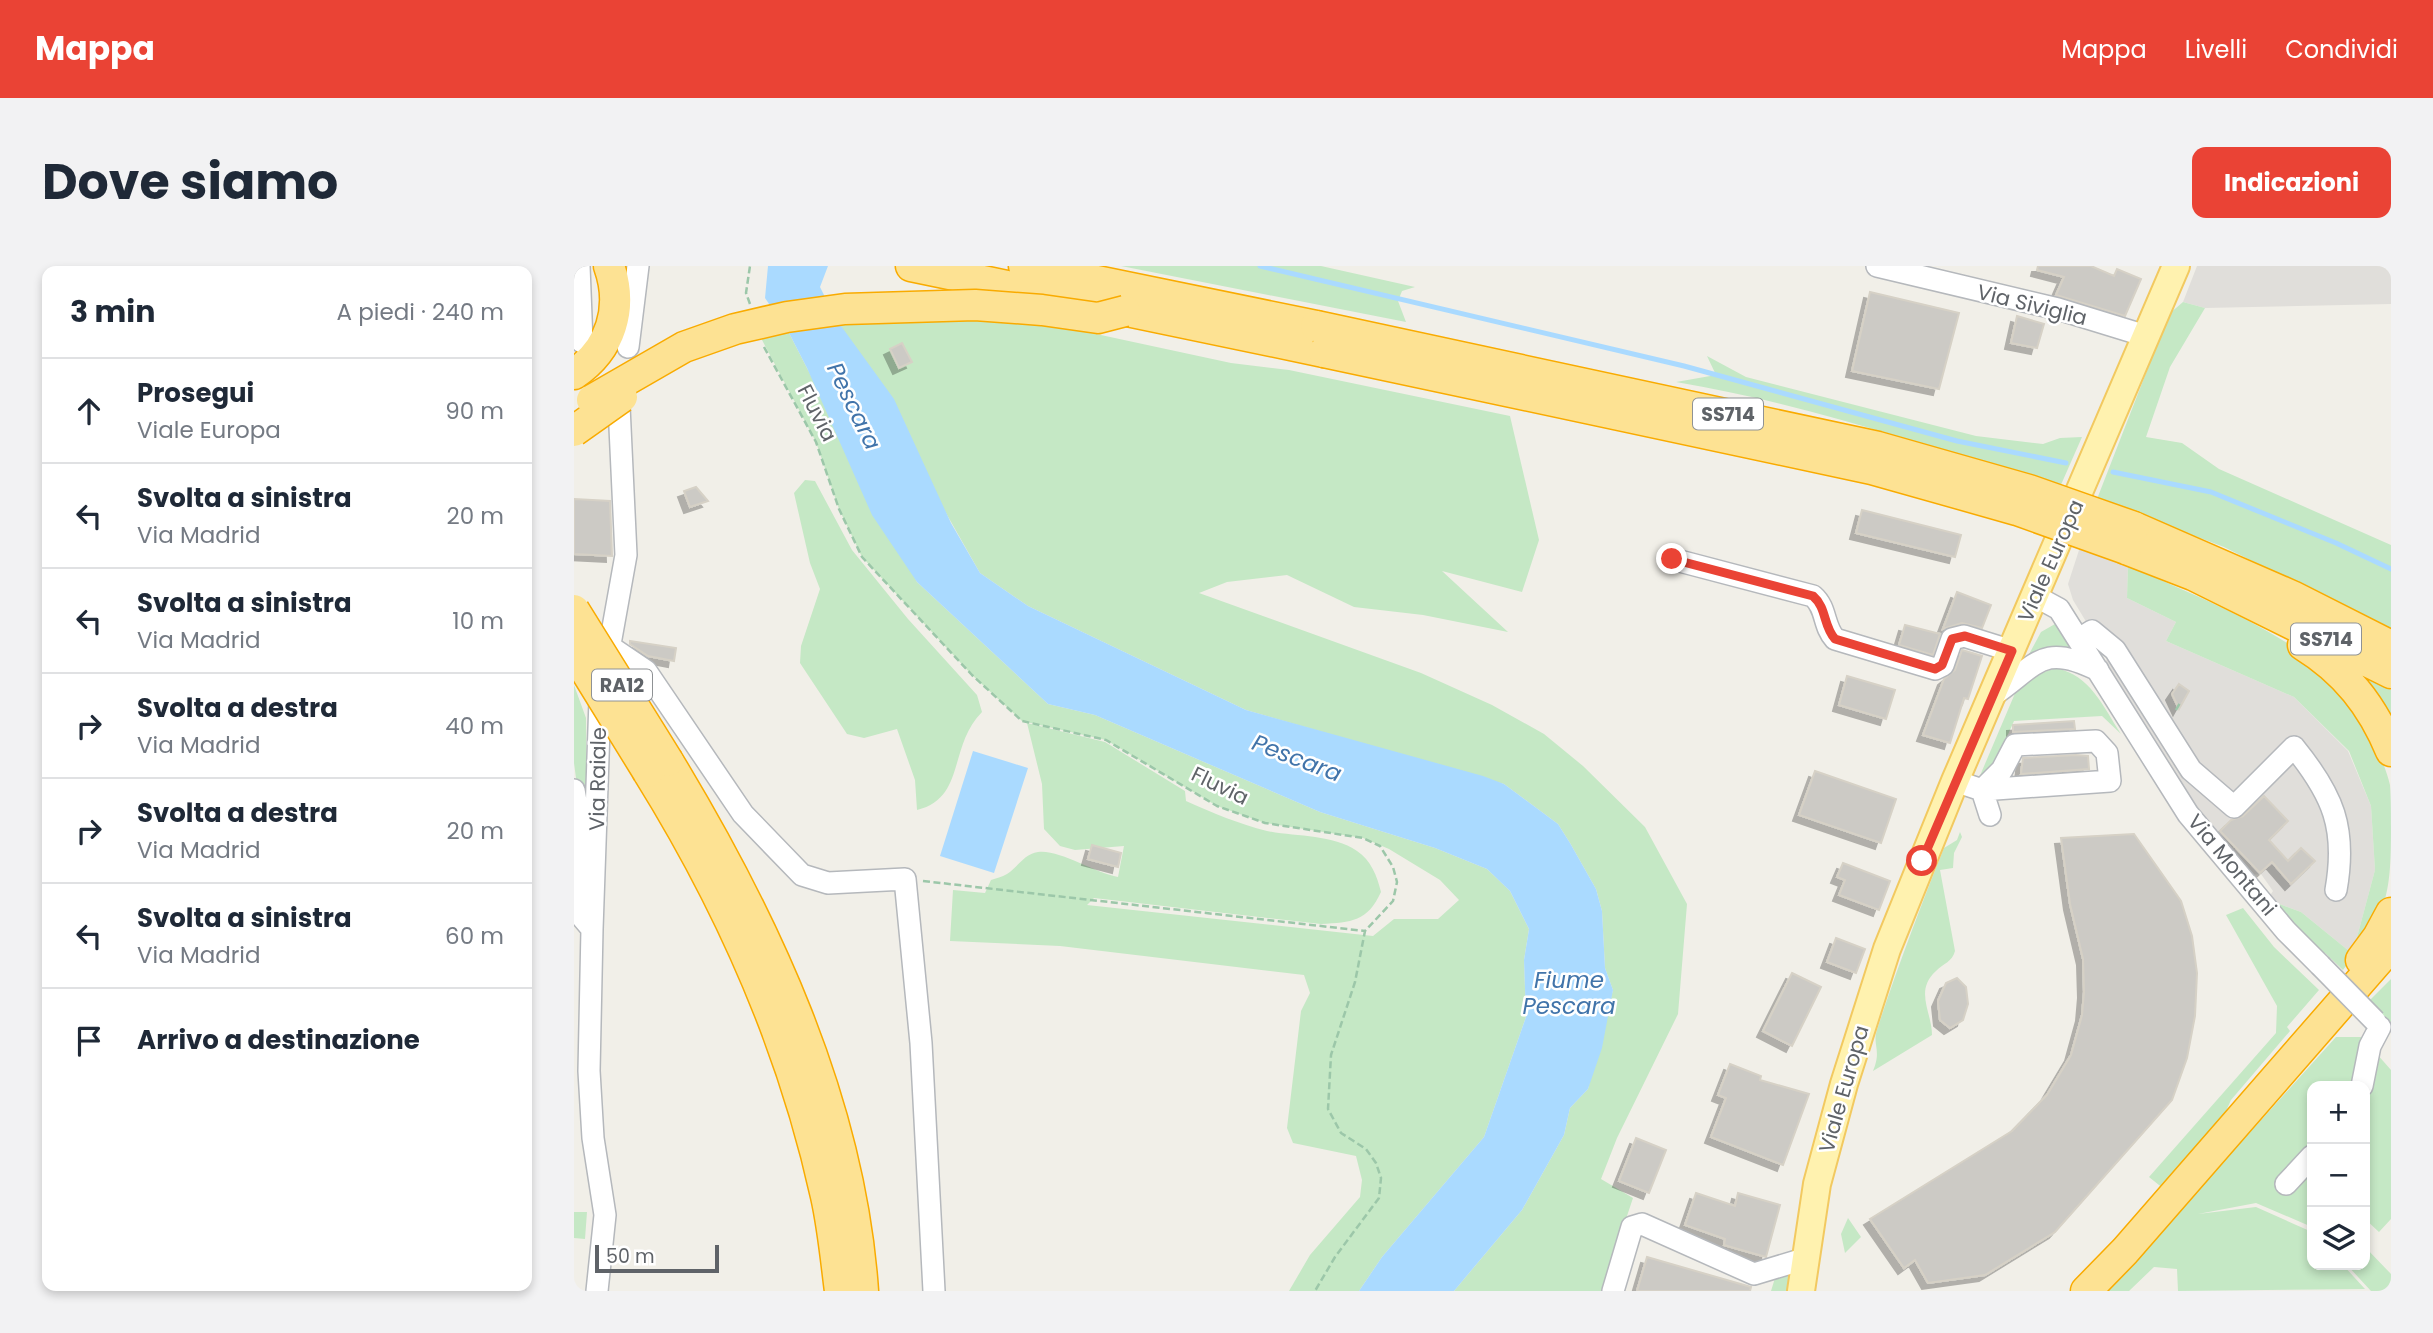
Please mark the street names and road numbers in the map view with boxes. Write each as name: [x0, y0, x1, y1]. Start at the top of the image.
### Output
street label: Via Siviglia: [1974, 277, 2090, 332]
street label: Fluvia: [791, 379, 844, 446]
road number: SS714: [1693, 398, 1763, 430]
street label: Viale Europa: [2011, 495, 2090, 627]
road number: SS714: [2291, 624, 2361, 654]
road number: RA12: [592, 670, 652, 700]
street label: Via Raiale: [582, 727, 613, 831]
street label: Fluvia: [1187, 759, 1254, 812]
street label: Via Montani: [2181, 808, 2284, 922]
street label: Viale Europa: [1811, 1022, 1876, 1156]

